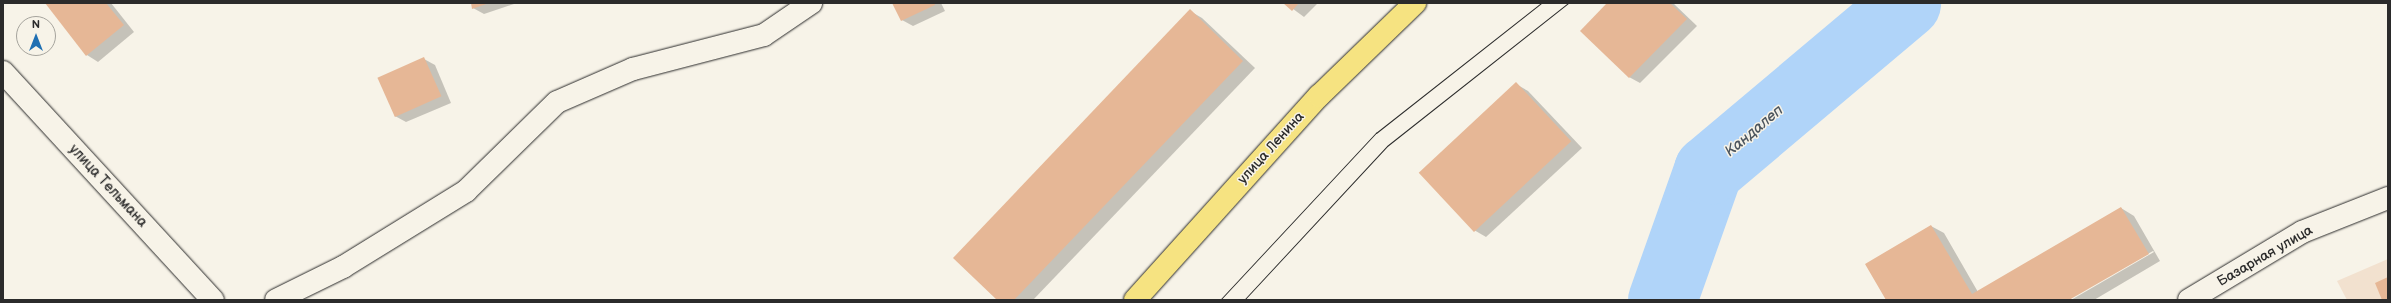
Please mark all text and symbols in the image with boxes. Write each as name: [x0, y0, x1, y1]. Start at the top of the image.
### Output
north arrow: [16, 16, 56, 56]
text: N: [32, 18, 40, 31]
water label: Кандалеп: [1721, 101, 1787, 161]
street label: улица Ленина: [1234, 109, 1308, 187]
street label: улица Тельмана: [65, 141, 151, 231]
street label: Базарная улица: [2214, 222, 2316, 290]

